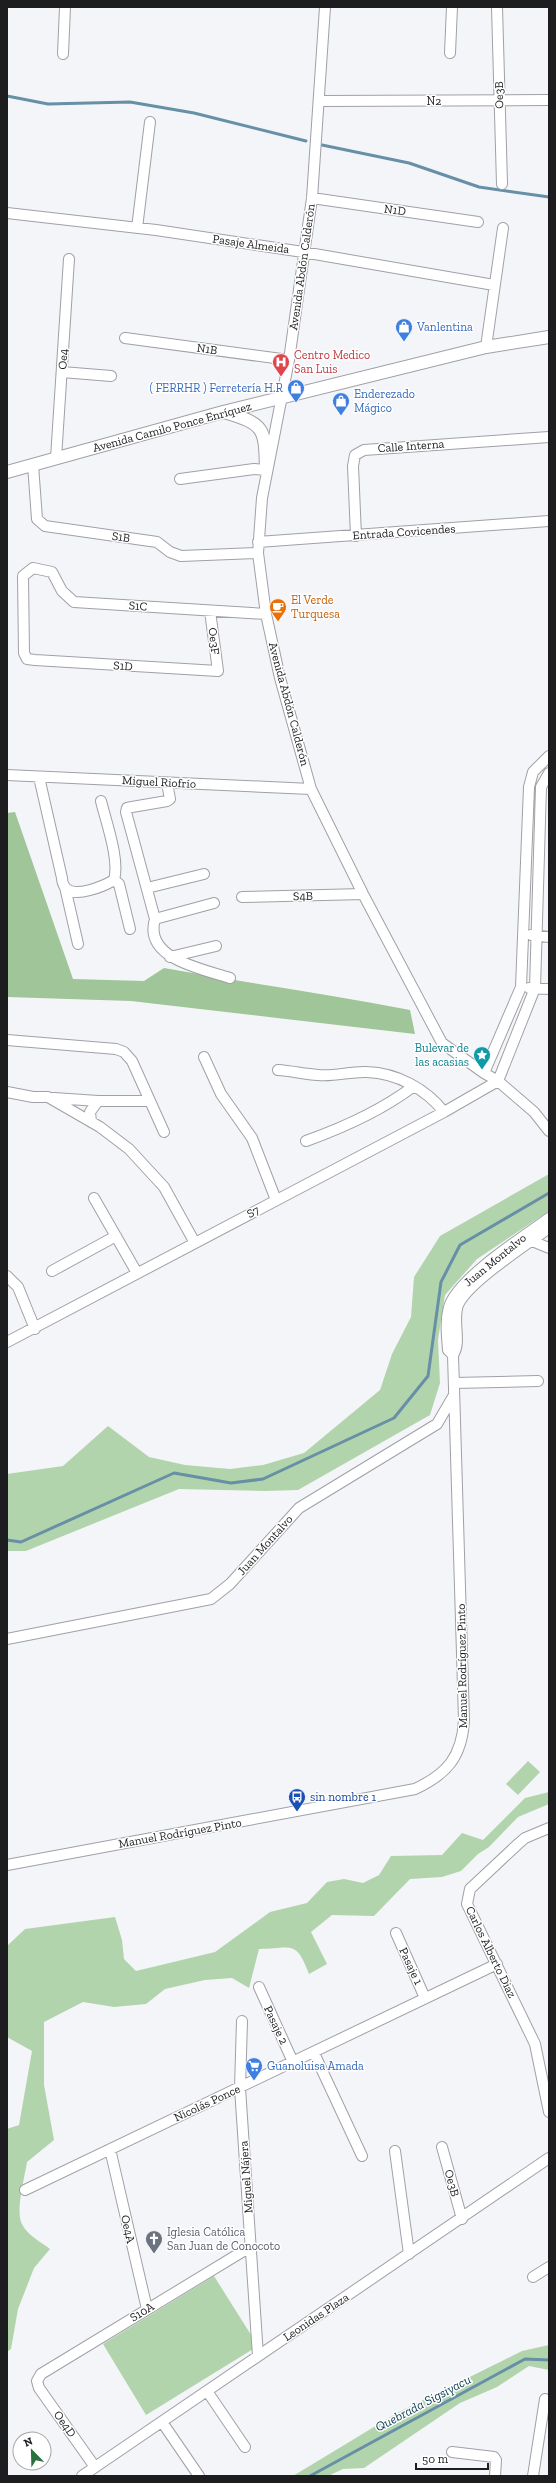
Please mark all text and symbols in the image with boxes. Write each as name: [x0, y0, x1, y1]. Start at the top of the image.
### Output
street label: Oe3B: [492, 81, 506, 109]
street label: N2: [426, 94, 442, 108]
street label: N1D: [383, 202, 407, 218]
street label: Avenida Abdón Calderón: [286, 203, 318, 331]
street label: Pasaje Almeida: [212, 232, 290, 257]
shop icon: Vanlentina: [394, 317, 414, 342]
place label: Vanlentina: [416, 320, 473, 334]
street label: N1B: [196, 341, 218, 357]
street label: Oe4: [55, 348, 71, 370]
place label: Centro Medico San Luis: [294, 348, 370, 376]
hospital icon: Centro Medico San Luis: [271, 352, 291, 377]
shop icon: ( FERRHR ) Ferretería H.R: [286, 378, 306, 403]
place label: ( FERRHR ) Ferretería H.R: [149, 381, 284, 395]
place label: Enderezado Mágico: [354, 387, 415, 415]
shop icon: Enderezado Mágico: [331, 391, 351, 416]
street label: Avenida Camilo Ponce Enríquez: [91, 399, 253, 455]
street label: Calle Interna: [377, 437, 445, 455]
street label: Entrada Covicendes: [352, 521, 456, 543]
street label: S1B: [111, 529, 131, 545]
place label: El Verde Turquesa: [291, 593, 340, 621]
cafe icon: El Verde Turquesa: [268, 597, 288, 622]
street label: S1C: [128, 598, 148, 614]
street label: Oe3F: [205, 627, 223, 656]
street label: Avenida Abdón Calderón: [266, 641, 312, 767]
street label: S1D: [113, 658, 133, 674]
street label: Miguel Riofrío: [122, 773, 196, 791]
street label: S4B: [293, 889, 313, 903]
place label: Bulevar de las acasias: [415, 1041, 469, 1069]
place icon: Bulevar de las acasias: [472, 1045, 492, 1070]
street label: S7: [244, 1203, 262, 1221]
street label: Juan Montalvo: [461, 1231, 529, 1289]
street label: Juan Montalvo: [234, 1512, 296, 1578]
street label: Manuel Rodríguez Pinto: [454, 1603, 470, 1729]
bus stop icon: sin nombre 1: [287, 1787, 307, 1812]
place label: sin nombre 1: [310, 1790, 376, 1804]
street label: Manuel Rodríguez Pinto: [117, 1815, 243, 1851]
street label: Carlos Alberto Diaz: [463, 1904, 519, 2000]
street label: Pasaje 1: [395, 1945, 426, 1988]
street label: Pasaje 2: [260, 2003, 291, 2047]
supermarket icon: Guanoluisa Amada: [244, 2056, 264, 2081]
place label: Guanoluisa Amada: [267, 2059, 364, 2073]
street label: Nicolás Ponce: [172, 2081, 243, 2124]
street label: Miguel Nájera: [236, 2140, 257, 2214]
street label: Oe3B: [442, 2168, 462, 2198]
street label: Oe4A: [118, 2213, 138, 2245]
place label: Iglesia Católica San Juan de Conocoto: [167, 2225, 280, 2253]
church icon: Iglesia Católica San Juan de Conocoto: [144, 2229, 164, 2254]
street label: Leonidas Plaza: [281, 2290, 352, 2344]
street label: S10A: [127, 2299, 157, 2325]
water label: Quebrada Sigsiyacu: [373, 2371, 473, 2435]
street label: Oe4D: [51, 2408, 79, 2440]
north arrow: [12, 2431, 52, 2471]
text: N: [22, 2434, 35, 2450]
scale bar: [416, 2445, 488, 2471]
text: 50 m: [422, 2452, 449, 2466]

